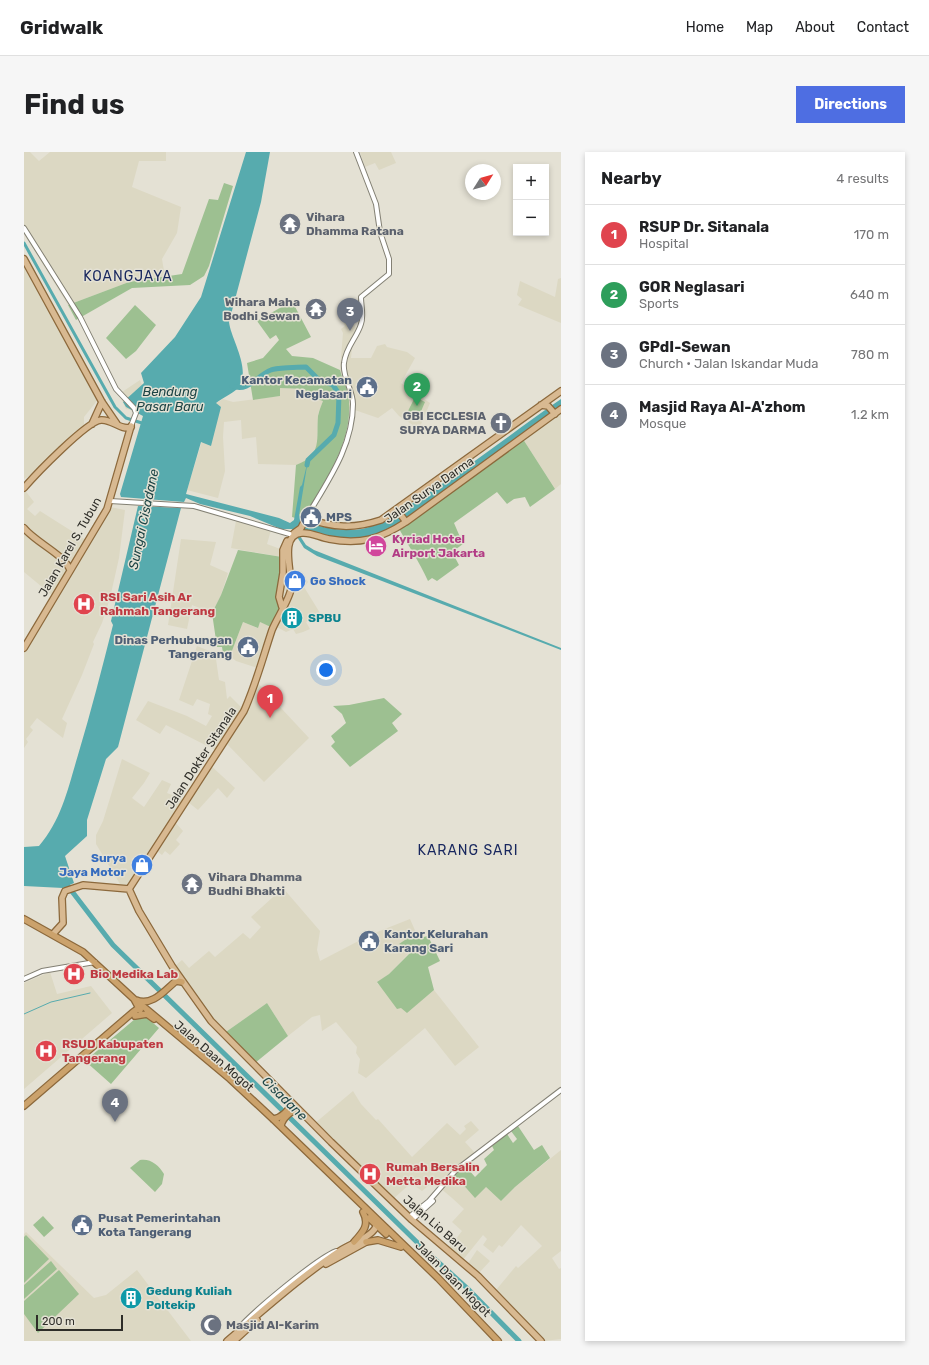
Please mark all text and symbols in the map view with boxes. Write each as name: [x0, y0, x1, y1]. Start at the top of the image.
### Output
text: Gridwalk: [20, 16, 103, 39]
text: Home: [686, 19, 724, 36]
text: Map: [746, 19, 773, 36]
text: About: [795, 19, 835, 36]
text: Contact: [857, 19, 909, 36]
button: Directions: [796, 86, 905, 123]
text: Find us: [24, 88, 124, 121]
north arrow: [465, 164, 501, 200]
map controls: [513, 164, 549, 236]
button: +: [513, 164, 549, 200]
text: Nearby: [601, 168, 662, 188]
text: 4 results: [836, 171, 889, 186]
button: −: [513, 200, 549, 236]
place label: Vihara Dhamma Ratana: [306, 210, 404, 238]
temple icon: Vihara Dhamma Ratana: [277, 211, 303, 237]
text: RSUP Dr. Sitanala: [639, 218, 769, 236]
text: 1: [611, 227, 617, 242]
text: 170 m: [854, 227, 889, 242]
text: Hospital: [639, 236, 689, 251]
district label: KOANGJAYA: [83, 268, 173, 285]
text: GOR Neglasari: [639, 278, 745, 296]
text: 2: [610, 287, 618, 302]
text: 640 m: [850, 287, 889, 302]
place label: Wihara Maha Bodhi Sewan: [223, 295, 300, 323]
temple icon: Wihara Maha Bodhi Sewan: [303, 296, 329, 322]
text: Sports: [639, 296, 679, 311]
pin: 3: [337, 298, 363, 331]
text: GPdI-Sewan: [639, 338, 731, 356]
text: 3: [610, 347, 618, 362]
text: 780 m: [851, 347, 889, 362]
text: Church · Jalan Iskandar Muda: [639, 356, 818, 371]
place label: Kantor Kecamatan Neglasari: [241, 373, 352, 401]
pin: 2: [404, 373, 430, 406]
public building icon: Kantor Kecamatan Neglasari: [354, 374, 380, 400]
water label: Bendung Pasar Baru: [136, 384, 204, 414]
text: Masjid Raya Al-A'zhom: [639, 398, 806, 416]
text: 4: [610, 407, 618, 422]
text: 1.2 km: [851, 407, 889, 422]
place label: GBI ECCLESIA SURYA DARMA: [400, 409, 486, 437]
church icon: GBI ECCLESIA SURYA DARMA: [488, 410, 514, 436]
text: Mosque: [639, 416, 686, 431]
street label: Jalan Surya Darma: [382, 454, 476, 526]
water label: Sungai Cisadane: [126, 468, 162, 571]
street label: Jalan Karel S. Tubun: [36, 495, 104, 599]
public building icon: MPS: [298, 504, 324, 530]
place label: MPS: [326, 510, 352, 524]
place label: Kyriad Hotel Airport Jakarta: [392, 532, 485, 560]
hotel icon: Kyriad Hotel Airport Jakarta: [363, 533, 389, 559]
shop icon: Go Shock: [282, 568, 308, 594]
place label: Go Shock: [310, 574, 366, 588]
place label: RSI Sari Asih Ar Rahmah Tangerang: [100, 590, 215, 618]
hospital icon: RSI Sari Asih Ar Rahmah Tangerang: [71, 591, 97, 617]
building icon: SPBU: [279, 605, 305, 631]
place label: SPBU: [308, 611, 341, 625]
place label: Dinas Perhubungan Tangerang: [114, 633, 232, 661]
public building icon: Dinas Perhubungan Tangerang: [235, 634, 261, 660]
your location: [316, 660, 336, 680]
pin: 1: [257, 685, 283, 718]
street label: Jalan Dokter Sitanala: [163, 704, 239, 812]
district label: KARANG SARI: [418, 842, 518, 859]
place label: Surya Jaya Motor: [59, 851, 127, 879]
shop icon: Surya Jaya Motor: [129, 852, 155, 878]
place label: Vihara Dhamma Budhi Bhakti: [208, 870, 302, 898]
temple icon: Vihara Dhamma Budhi Bhakti: [179, 871, 205, 897]
place label: Kantor Kelurahan Karang Sari: [384, 927, 488, 955]
public building icon: Kantor Kelurahan Karang Sari: [356, 928, 382, 954]
hospital icon: Bio Medika Lab: [61, 961, 87, 987]
place label: Bio Medika Lab: [90, 967, 179, 981]
street label: Jalan Daan Mogot: [171, 1018, 257, 1095]
place label: RSUD Kabupaten Tangerang: [62, 1037, 164, 1065]
hospital icon: RSUD Kabupaten Tangerang: [33, 1038, 59, 1064]
water label: Cisadane: [259, 1073, 310, 1123]
pin: 4: [102, 1089, 128, 1122]
place label: Rumah Bersalin Metta Medika: [386, 1160, 480, 1188]
hospital icon: Rumah Bersalin Metta Medika: [357, 1161, 383, 1187]
street label: Jalan Lio Baru: [400, 1193, 470, 1255]
place label: Pusat Pemerintahan Kota Tangerang: [98, 1211, 221, 1239]
public building icon: Pusat Pemerintahan Kota Tangerang: [69, 1212, 95, 1238]
street label: Jalan Daan Mogot: [412, 1238, 494, 1320]
place label: Gedung Kuliah Poltekip: [146, 1284, 232, 1312]
building icon: Gedung Kuliah Poltekip: [118, 1285, 144, 1311]
mosque icon: Masjid Al-Karim: [198, 1312, 224, 1338]
scale bar: [36, 1313, 123, 1332]
text: 200 m: [42, 1315, 75, 1328]
place label: Masjid Al-Karim: [226, 1318, 319, 1332]

